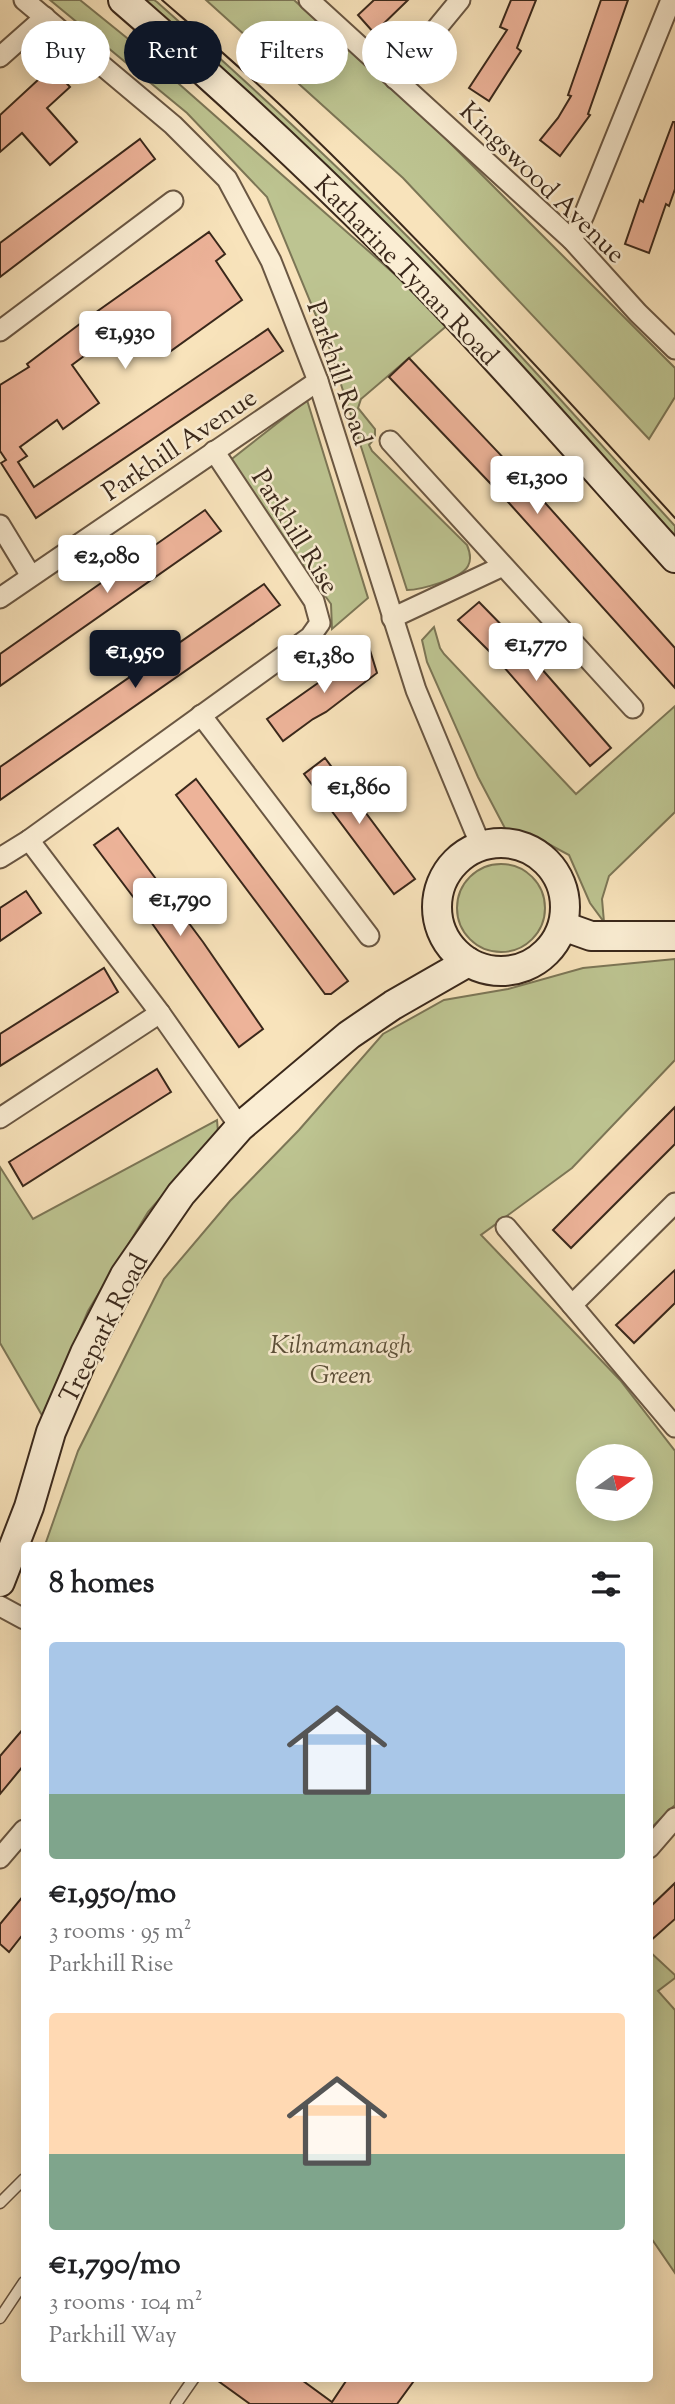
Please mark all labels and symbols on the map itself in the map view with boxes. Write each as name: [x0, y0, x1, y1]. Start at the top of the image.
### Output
street label: Kingswood Avenue: [450, 95, 633, 273]
street label: Katharine Tynan Road: [304, 168, 506, 375]
street label: Parkhill Road: [296, 296, 380, 451]
pin: €1,930: [68, 312, 182, 371]
street label: Parkhill Avenue: [96, 381, 265, 512]
pin: €1,300: [480, 456, 594, 516]
street label: Parkhill Rise: [241, 463, 347, 602]
pin: €2,080: [50, 536, 164, 595]
pin: €1,770: [479, 624, 593, 683]
pin: €1,950: [78, 630, 192, 690]
pin: €1,380: [267, 636, 381, 695]
pin: €1,860: [302, 766, 416, 826]
pin: €1,790: [123, 878, 237, 938]
street label: Treepark Road: [52, 1248, 159, 1410]
park label: Kilnamanagh Green: [270, 1328, 412, 1395]
north arrow: [576, 1444, 653, 1521]

